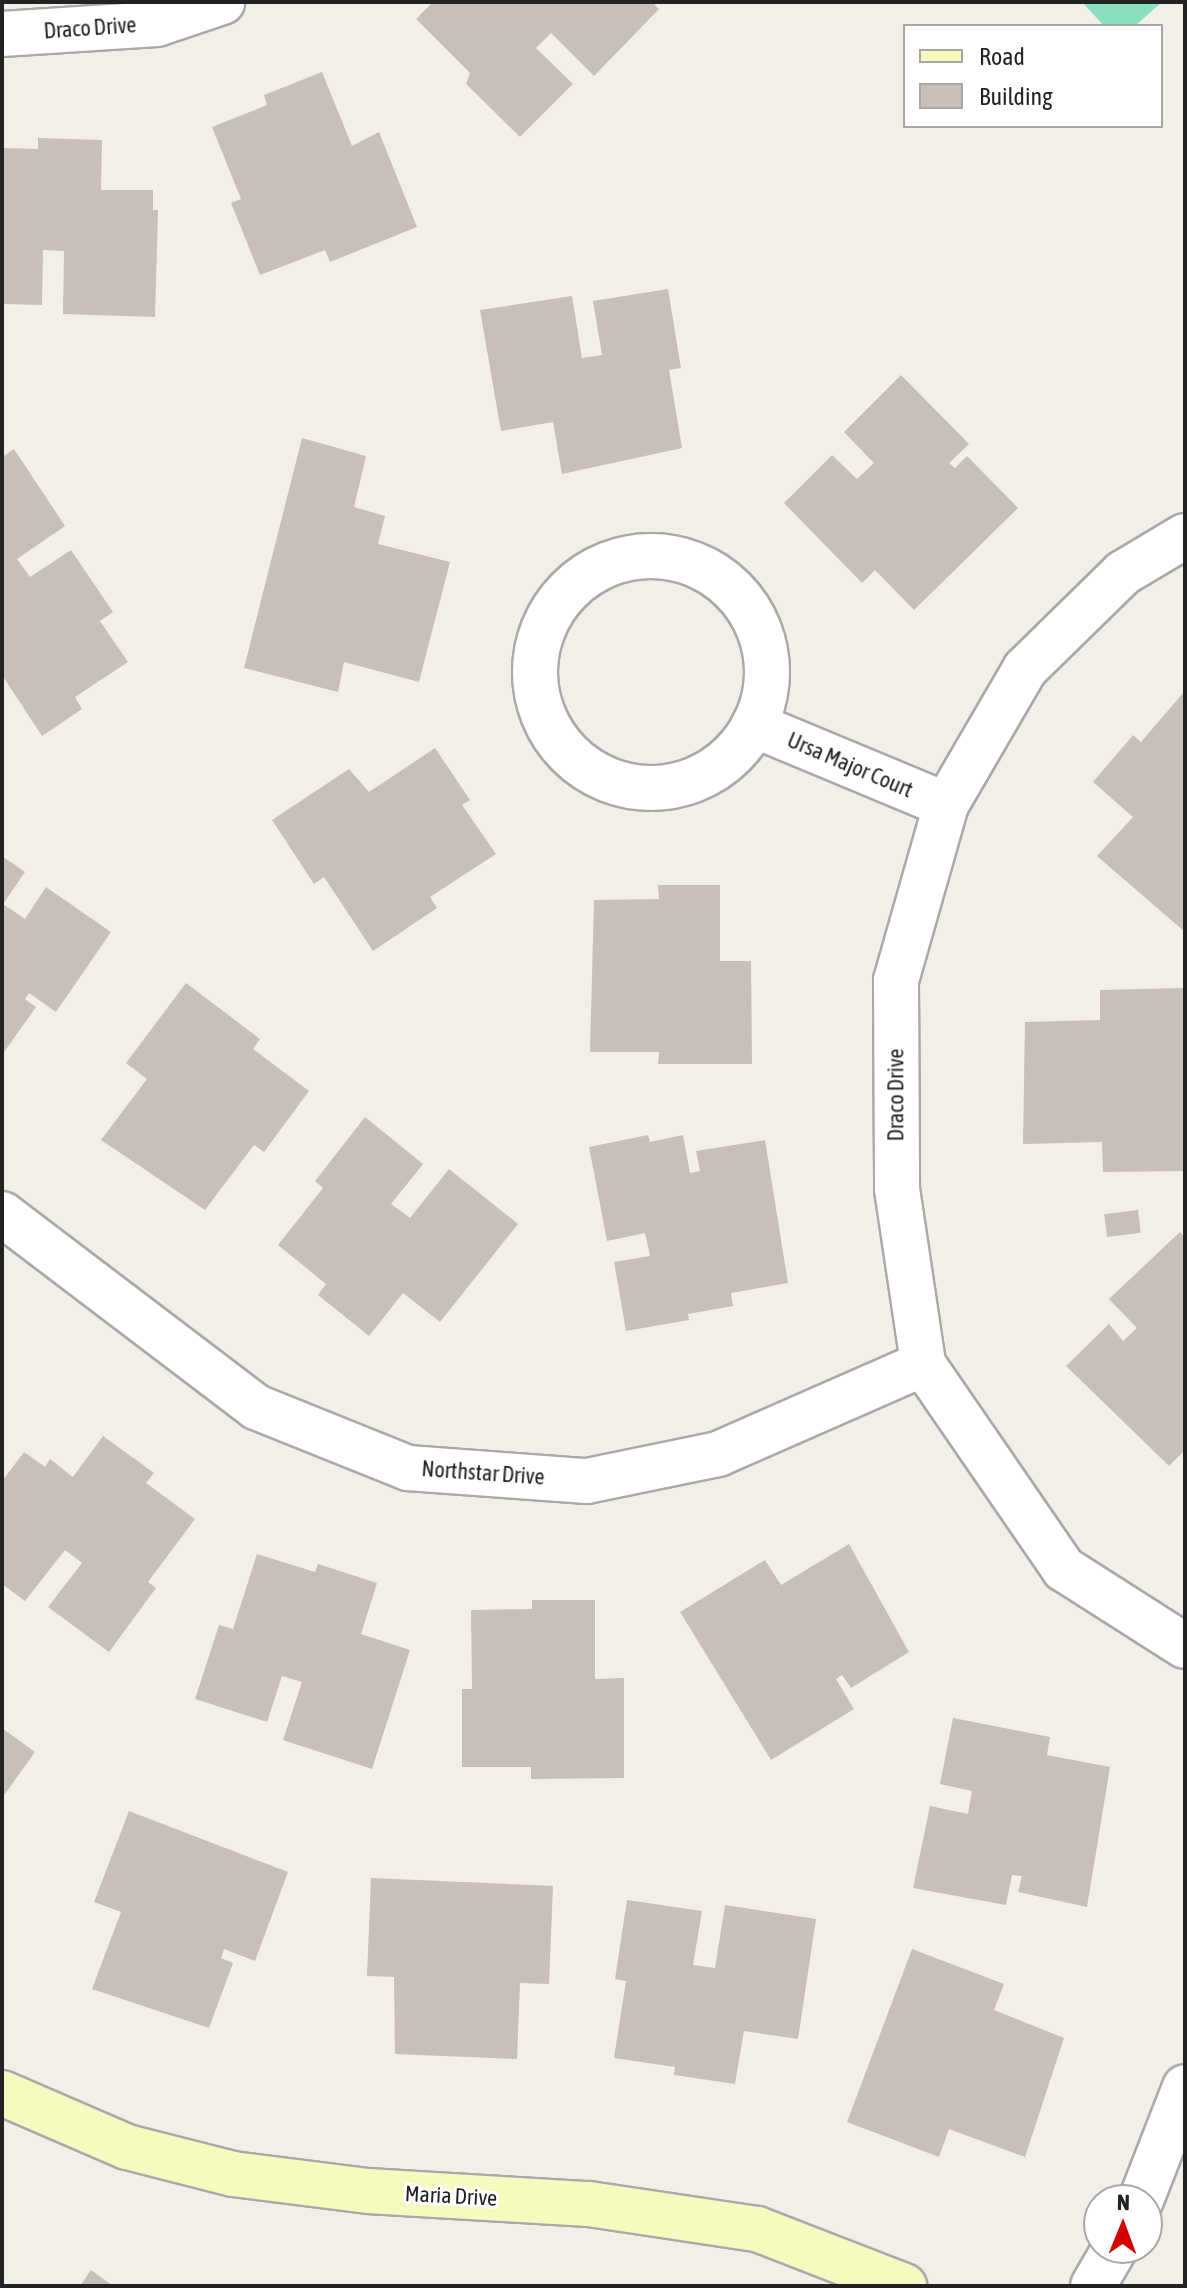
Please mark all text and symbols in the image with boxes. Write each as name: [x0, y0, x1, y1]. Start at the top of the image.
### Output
street label: Draco Drive: [43, 12, 137, 44]
legend: [903, 24, 1163, 128]
text: Road: [979, 43, 1025, 70]
text: Building: [979, 83, 1052, 110]
street label: Ursa Major Court: [783, 727, 917, 803]
street label: Draco Drive: [883, 1049, 909, 1141]
street label: Northstar Drive: [421, 1456, 545, 1490]
street label: Maria Drive: [404, 2180, 498, 2212]
north arrow: [1083, 2184, 1163, 2264]
text: N: [1117, 2189, 1130, 2215]

